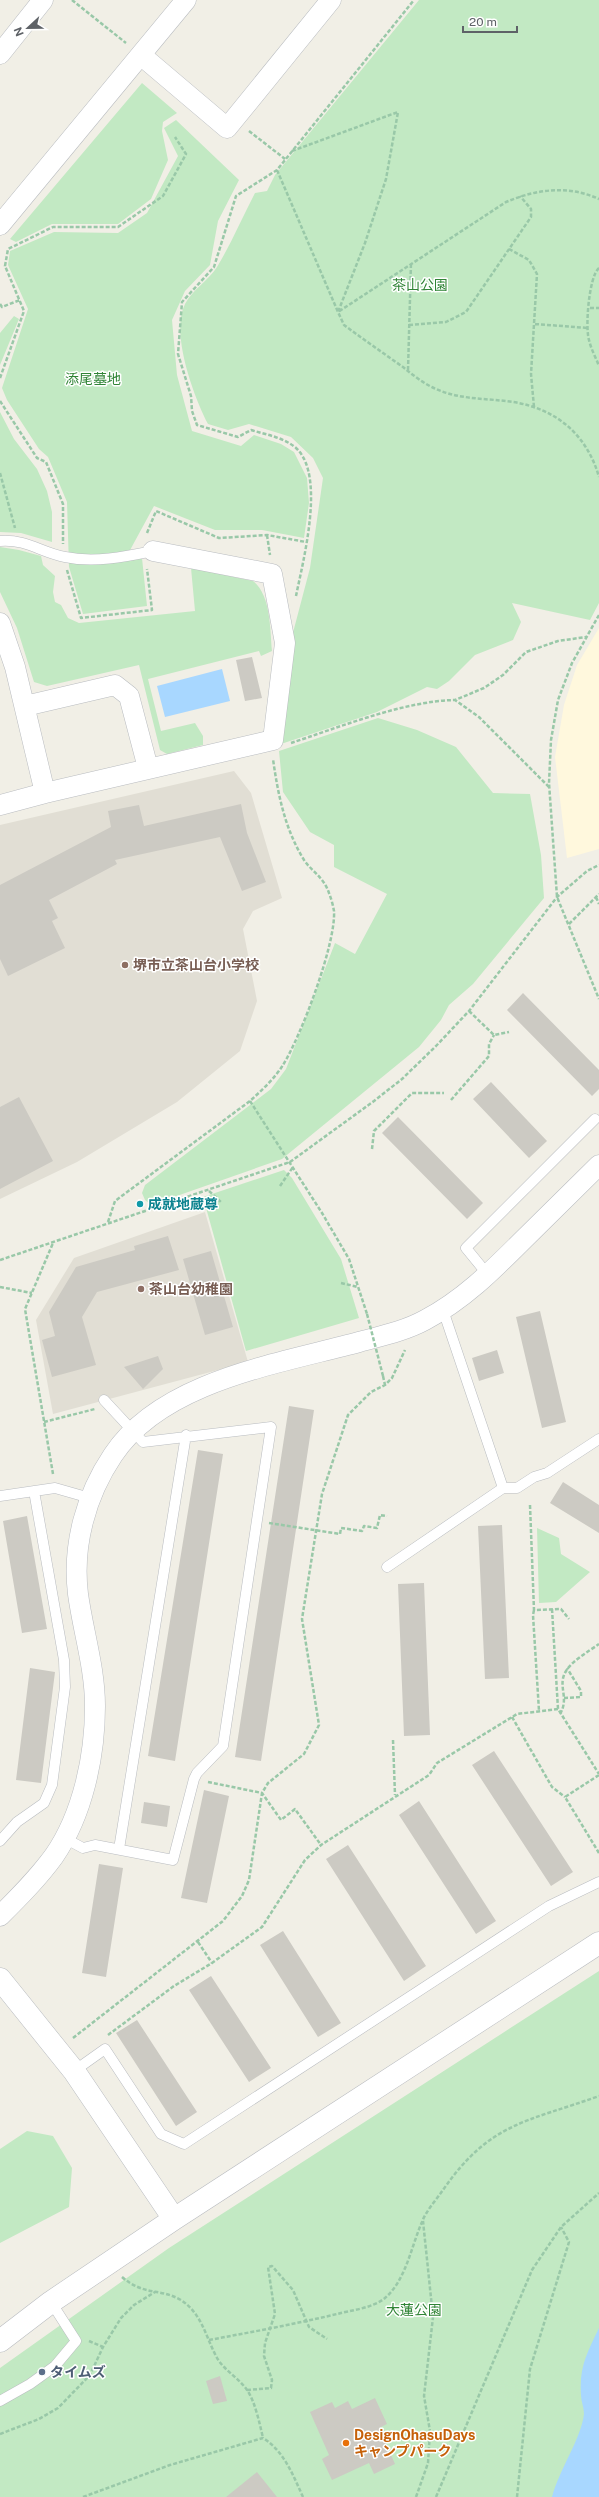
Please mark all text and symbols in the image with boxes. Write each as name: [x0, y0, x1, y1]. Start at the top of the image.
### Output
north arrow: [8, 8, 48, 48]
scale bar: [463, 8, 517, 34]
text: 20 m: [469, 15, 497, 29]
text: N: [12, 26, 26, 38]
park label: 茶山公園: [392, 277, 448, 293]
park label: 添尾墓地: [65, 371, 121, 387]
place label: 堺市立茶山台小学校: [133, 957, 259, 973]
marker: 堺市立茶山台小学校: [120, 960, 130, 970]
place label: 成就地蔵尊: [148, 1196, 218, 1212]
marker: 成就地蔵尊: [135, 1199, 145, 1209]
place label: 茶山台幼稚園: [149, 1281, 233, 1297]
marker: 茶山台幼稚園: [136, 1284, 146, 1294]
park label: 大蓮公園: [386, 2302, 442, 2318]
place label: タイムズ: [50, 2364, 106, 2380]
marker: タイムズ: [37, 2367, 47, 2377]
place label: DesignOhasuDays キャンプパーク: [354, 2427, 475, 2459]
marker: DesignOhasuDays キャンプパーク: [341, 2438, 351, 2448]

